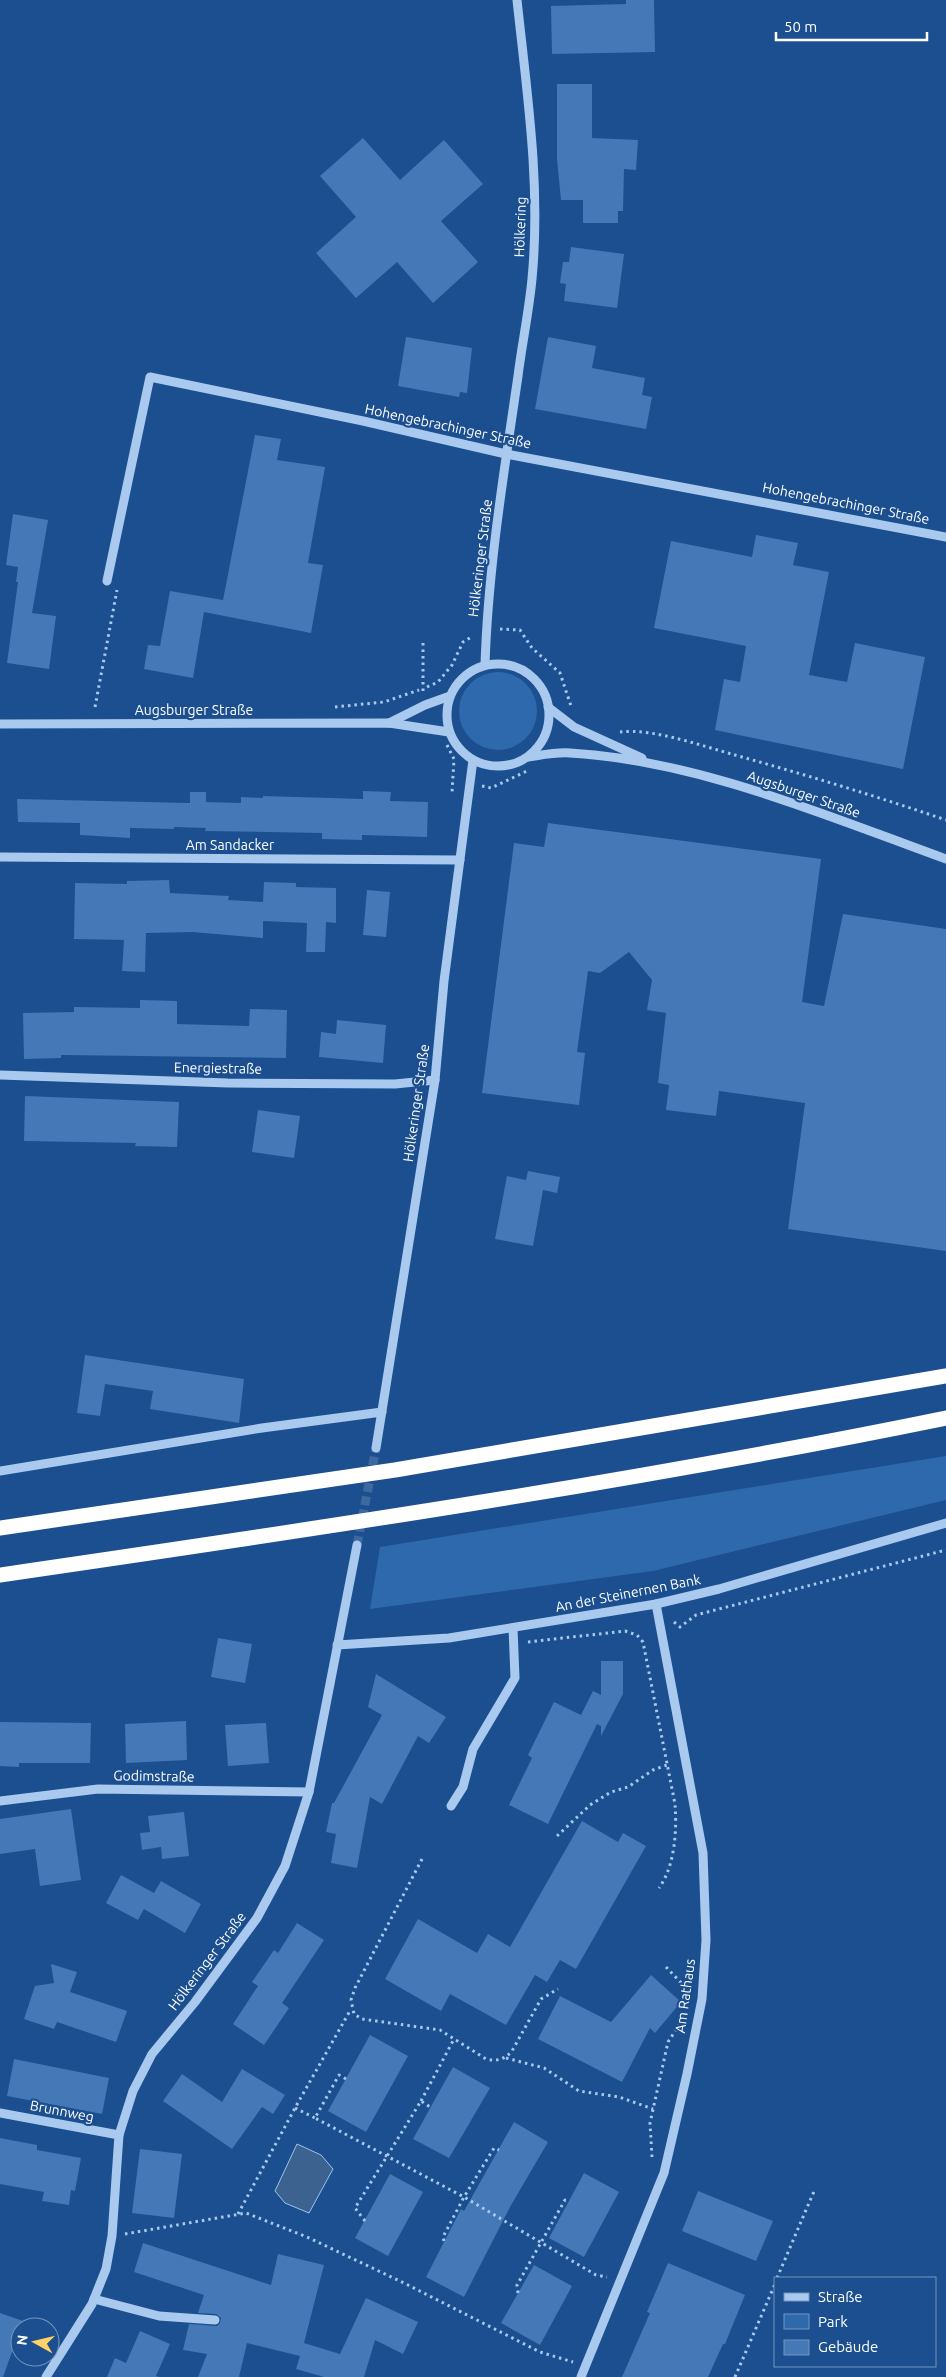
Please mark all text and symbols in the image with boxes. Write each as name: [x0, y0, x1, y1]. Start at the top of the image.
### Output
scale bar: [776, 10, 927, 42]
text: 50 m: [784, 18, 817, 35]
street label: Hölkering: [511, 196, 529, 258]
street label: Hohengebrachinger Straße: [363, 401, 533, 451]
street label: Hohengebrachinger Straße: [761, 479, 931, 527]
street label: Hölkeringer Straße: [465, 498, 495, 618]
street label: Augsburger Straße: [135, 702, 253, 718]
street label: Augsburger Straße: [745, 767, 863, 821]
street label: Am Sandacker: [186, 837, 275, 853]
street label: Hölkeringer Straße: [400, 1043, 432, 1163]
street label: Energiestraße: [174, 1059, 262, 1077]
street label: An der Steinernen Bank: [554, 1571, 702, 1615]
street label: Godimstraße: [113, 1767, 195, 1785]
street label: Hölkeringer Straße: [165, 1909, 249, 2013]
street label: Am Rathaus: [672, 1958, 698, 2034]
street label: Brunnweg: [29, 2097, 95, 2125]
legend: [774, 2277, 936, 2367]
text: Straße: [818, 2288, 862, 2305]
text: Park: [818, 2313, 848, 2330]
north arrow: [10, 2317, 60, 2367]
text: N: [13, 2334, 31, 2346]
text: Gebäude: [818, 2338, 878, 2355]

